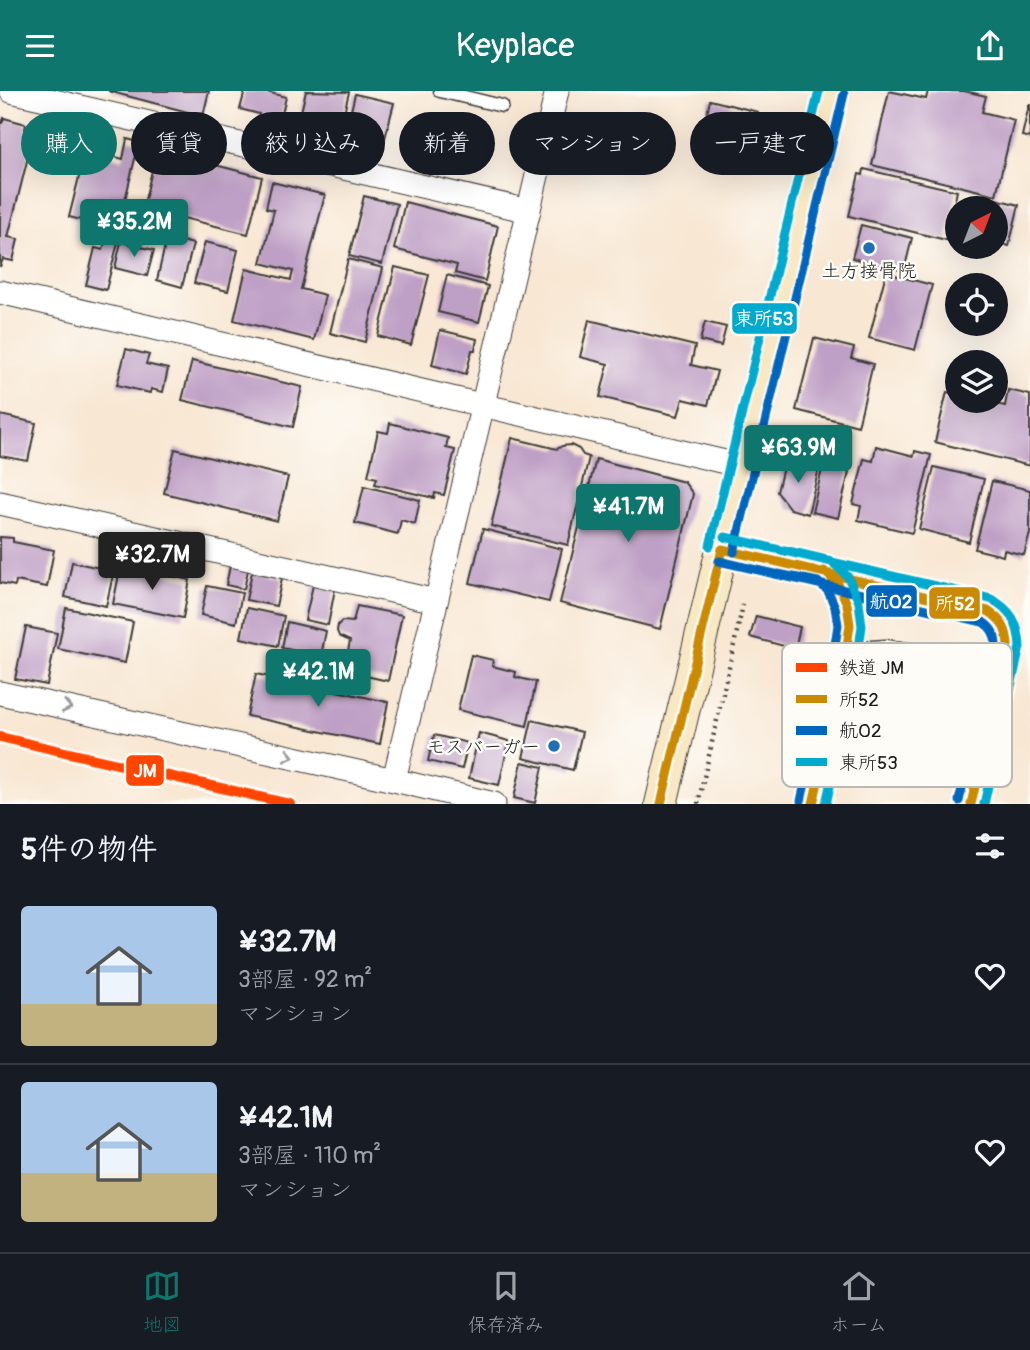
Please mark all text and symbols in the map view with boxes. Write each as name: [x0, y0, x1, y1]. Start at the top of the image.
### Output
text: Keyplace: [456, 26, 574, 66]
icon: menu: [21, 27, 59, 65]
icon: share: [971, 27, 1009, 65]
chip: 購入: [21, 112, 117, 175]
chip: 賃貸: [131, 112, 227, 175]
chip: 絞り込み: [241, 112, 385, 175]
chip: 新着: [399, 112, 495, 175]
chip: マンション: [509, 112, 676, 175]
chip: 一戸建て: [690, 112, 834, 175]
north arrow: [945, 196, 1008, 259]
map controls: [945, 196, 1008, 413]
pin: ¥35.2M: [77, 199, 191, 259]
text: ¥35.2M: [96, 207, 172, 236]
marker: 土方接骨院: [861, 240, 877, 256]
place label: 土方接骨院: [821, 259, 917, 283]
button: locate: [945, 273, 1008, 336]
line badge: 東所53: [731, 302, 798, 335]
text: 東所53: [735, 307, 793, 331]
button: layers: [945, 350, 1008, 413]
pin: ¥63.9M: [741, 425, 855, 485]
text: ¥63.9M: [760, 433, 836, 462]
pin: ¥41.7M: [571, 484, 685, 544]
text: ¥41.7M: [592, 492, 664, 521]
pin: ¥32.7M: [95, 533, 209, 592]
text: ¥32.7M: [114, 540, 190, 569]
line badge: 航02: [865, 584, 918, 618]
line badge: 所52: [928, 586, 981, 620]
text: 航02: [870, 590, 913, 614]
text: 所52: [935, 592, 975, 616]
legend: [782, 643, 1012, 787]
pin: ¥42.1M: [261, 649, 375, 709]
text: 鉄道 JM: [839, 656, 904, 680]
text: ¥42.1M: [282, 657, 354, 686]
text: 所52: [839, 688, 879, 712]
one-way arrow: [61, 699, 73, 714]
text: 航02: [839, 719, 882, 743]
place label: モスバーガー: [426, 735, 540, 759]
marker: モスバーガー: [546, 738, 562, 754]
one-way arrow: [283, 748, 295, 763]
text: 東所53: [839, 751, 898, 775]
line badge: JM: [125, 754, 165, 787]
text: JM: [134, 759, 157, 783]
icon: filters: [971, 827, 1009, 865]
text: 5件の物件: [21, 831, 157, 868]
text: ¥32.7M: [238, 923, 336, 960]
icon: home: [77, 934, 161, 1018]
icon: heart: [971, 957, 1009, 995]
text: 3部屋 · 92 m²: [238, 965, 372, 994]
text: マンション: [238, 999, 352, 1028]
text: ¥42.1M: [238, 1099, 333, 1136]
icon: home: [77, 1110, 161, 1194]
icon: heart: [971, 1133, 1009, 1171]
text: 3部屋 · 110 m²: [238, 1141, 381, 1170]
text: マンション: [238, 1175, 352, 1204]
tab: 地図: [143, 1267, 181, 1337]
tab: 保存済み: [468, 1267, 544, 1337]
tab: ホーム: [830, 1267, 887, 1337]

